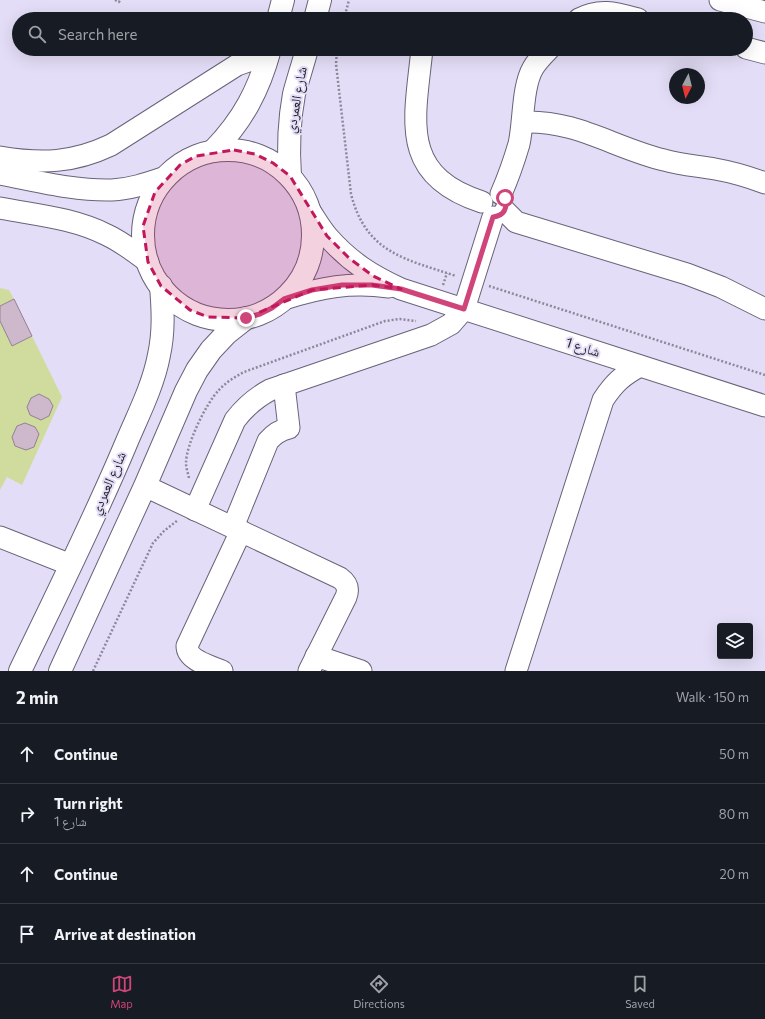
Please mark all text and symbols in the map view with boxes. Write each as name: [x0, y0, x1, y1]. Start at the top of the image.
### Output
search box: [12, 12, 753, 56]
icon: search: [26, 23, 48, 45]
text: Search here: [58, 25, 137, 43]
street label: شارع العمردي: [281, 65, 313, 135]
north arrow: [669, 68, 705, 104]
route start: [496, 189, 514, 207]
route end: [237, 309, 255, 327]
street label: شارع 1: [563, 333, 603, 362]
street label: شارع العمردي: [86, 449, 132, 518]
map controls: [717, 623, 753, 659]
button: layers: [717, 623, 753, 659]
text: 2 min: [16, 687, 58, 708]
text: Walk · 150 m: [676, 689, 749, 705]
icon: ahead: [16, 743, 38, 765]
text: Continue: [54, 745, 118, 763]
text: 50 m: [719, 746, 749, 762]
text: Turn right: [54, 794, 123, 812]
icon: right: [16, 803, 38, 825]
text: 80 m: [719, 806, 749, 822]
text: شارع 1: [54, 813, 87, 829]
icon: ahead: [16, 863, 38, 885]
text: Continue: [54, 865, 118, 883]
text: 20 m: [720, 866, 749, 882]
icon: arrive: [16, 923, 38, 945]
text: Arrive at destination: [54, 925, 196, 943]
tab: Map: [110, 973, 133, 1010]
tab: Directions: [353, 973, 405, 1010]
tab: Saved: [625, 973, 655, 1010]

